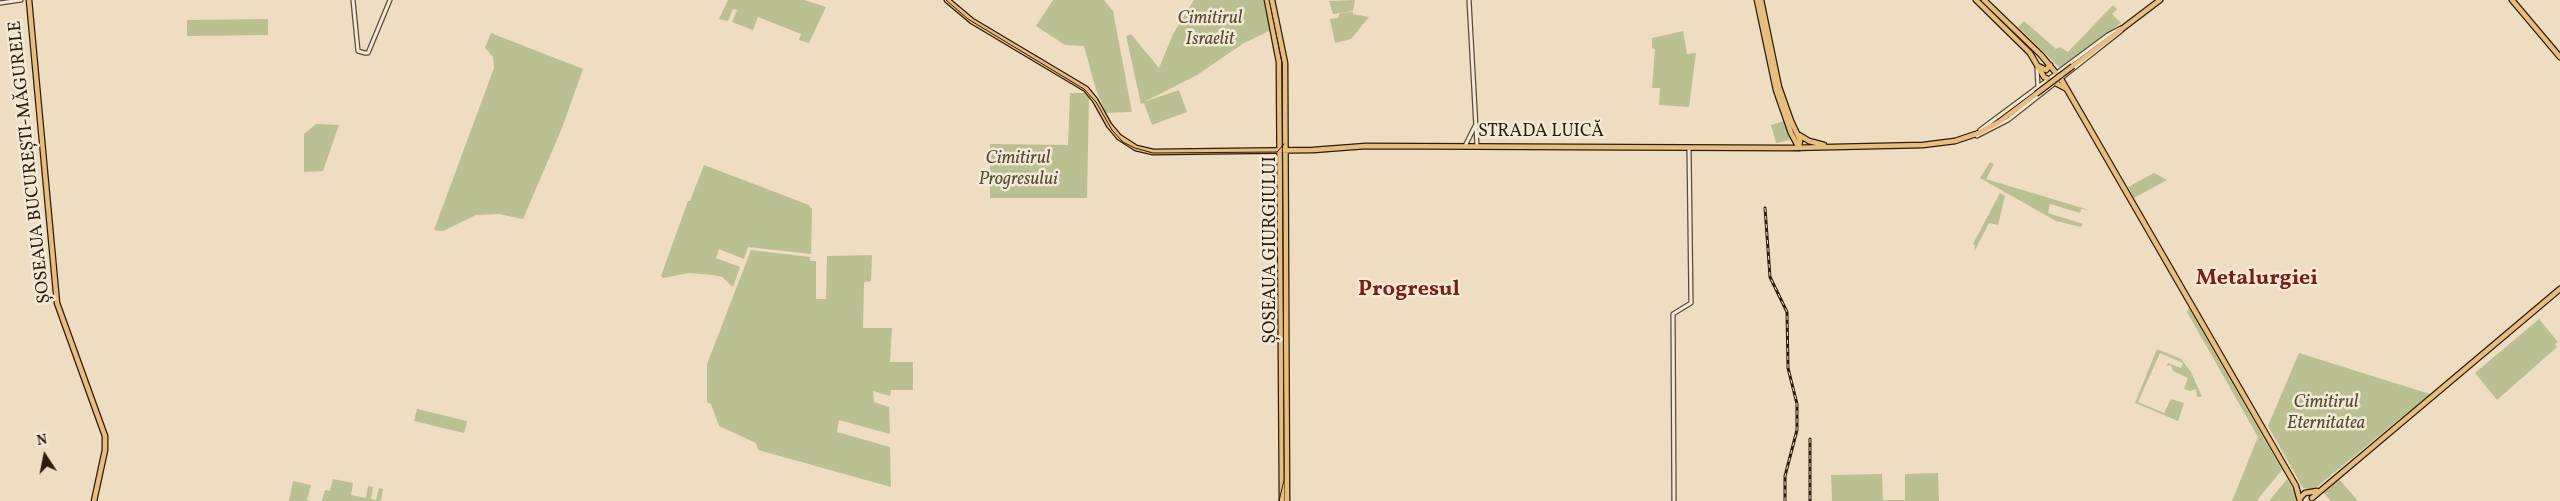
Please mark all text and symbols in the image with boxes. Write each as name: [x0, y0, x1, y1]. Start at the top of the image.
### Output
park label: Cimitirul Israelit: [1178, 9, 1242, 52]
street label: ȘOSEAUA BUCUREȘTI-MĂGURELE: [5, 19, 57, 305]
street label: STRADA LUICĂ: [1478, 122, 1604, 144]
park label: Cimitirul Progresului: [978, 149, 1058, 192]
street label: ȘOSEAUA GIURGIULUI: [1261, 156, 1283, 344]
district label: Metalurgiei: [2196, 267, 2318, 293]
district label: Progresul: [1358, 278, 1460, 304]
park label: Cimitirul Eternitatea: [2287, 393, 2365, 436]
text: N: [35, 430, 49, 451]
north arrow: [20, 431, 70, 481]

